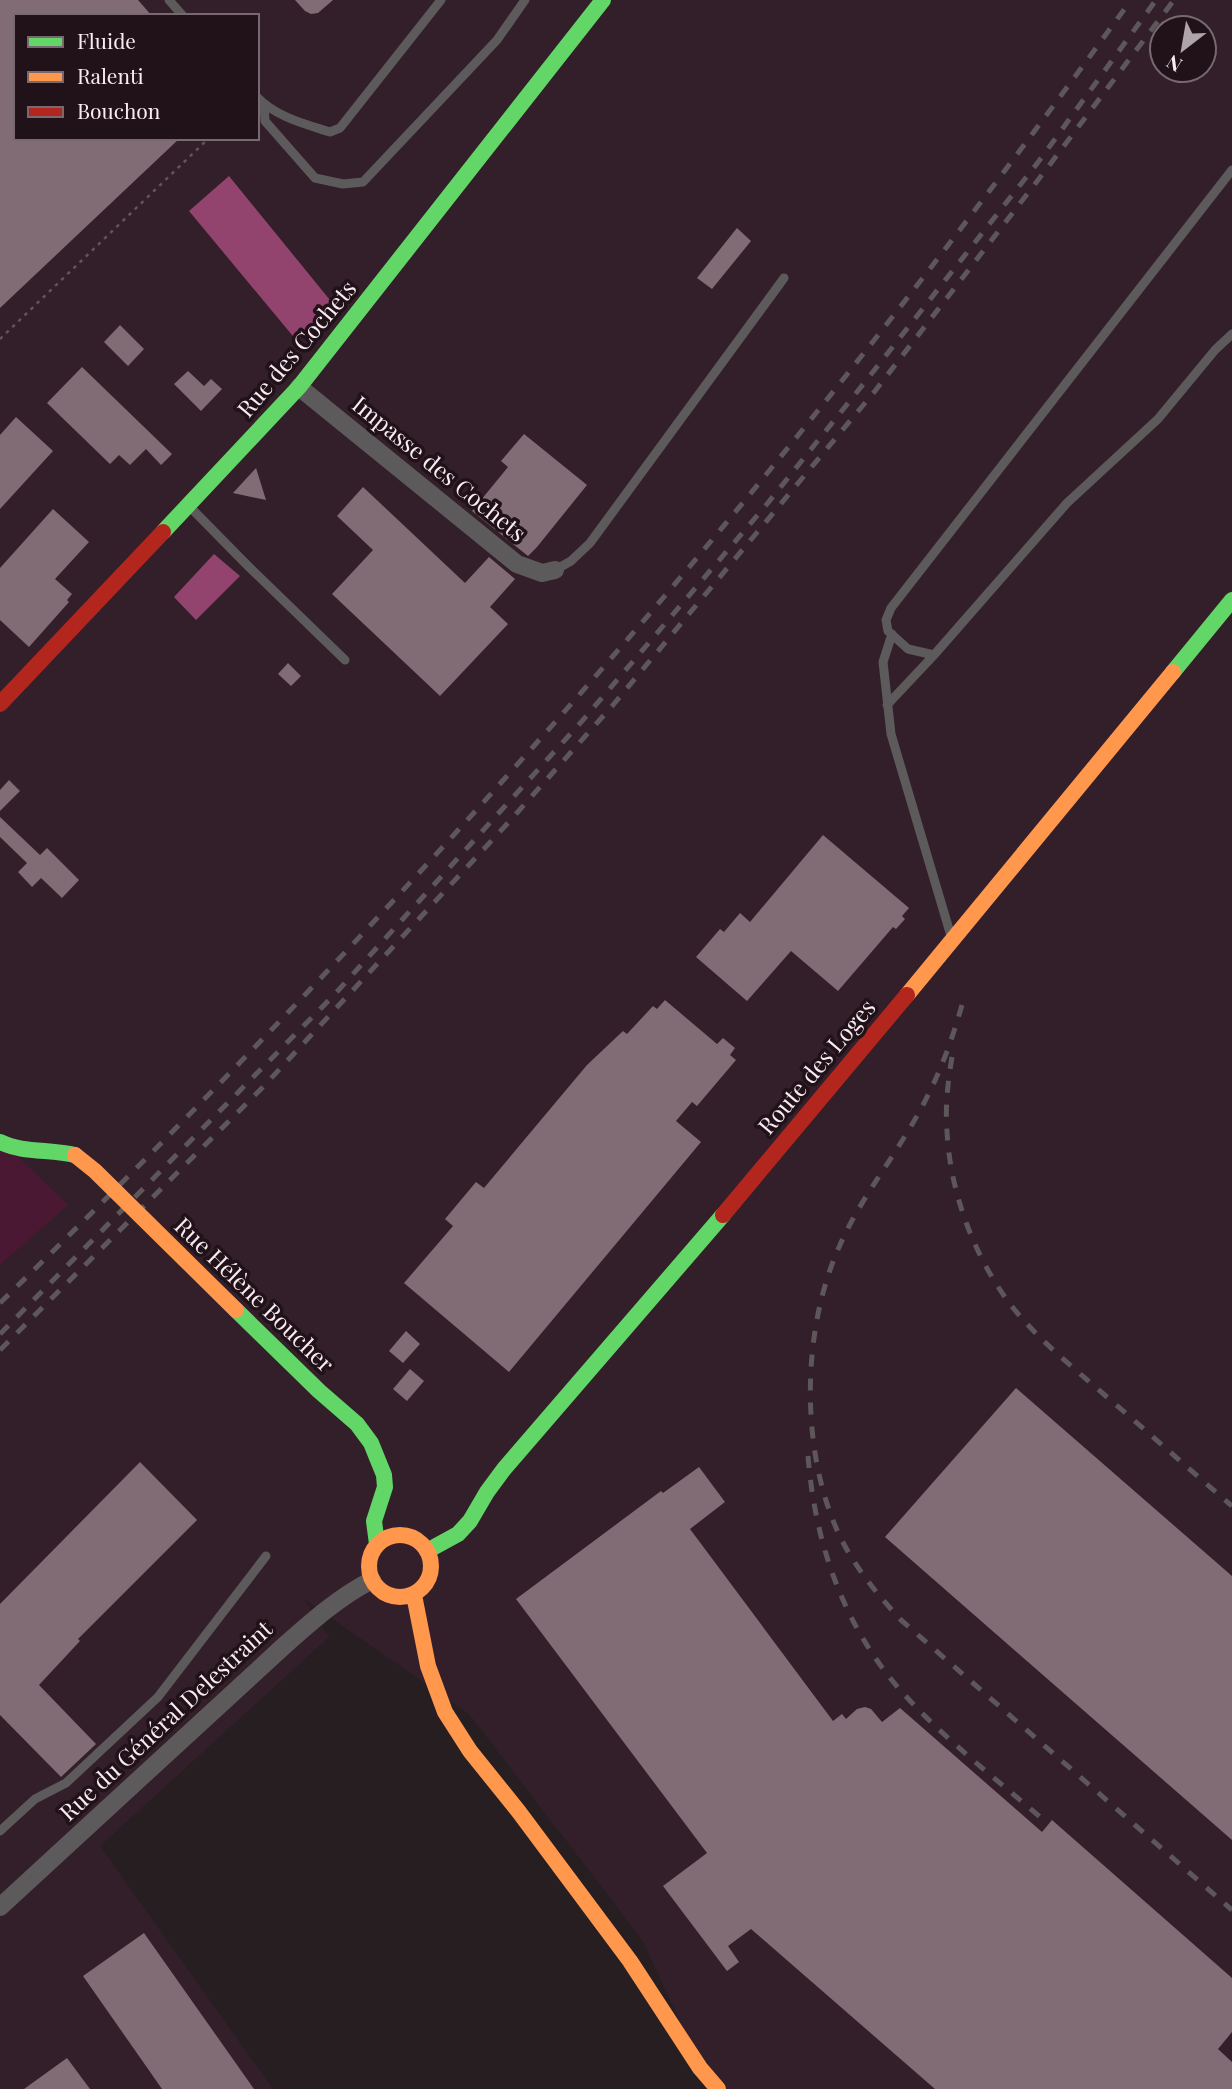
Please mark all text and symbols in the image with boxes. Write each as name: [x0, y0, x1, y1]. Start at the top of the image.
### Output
legend: [14, 14, 259, 140]
north arrow: [1148, 14, 1218, 84]
text: Fluide: [77, 26, 136, 54]
text: N: [1161, 50, 1186, 79]
text: Ralenti: [77, 61, 144, 89]
text: Bouchon: [77, 96, 161, 124]
street label: Rue des Cochets: [229, 273, 362, 423]
street label: Impasse des Cochets: [347, 388, 533, 548]
street label: Route des Loges: [750, 992, 882, 1140]
street label: Rue Hélène Boucher: [169, 1210, 341, 1378]
street label: Rue du Général Delestraint: [52, 1612, 279, 1827]

